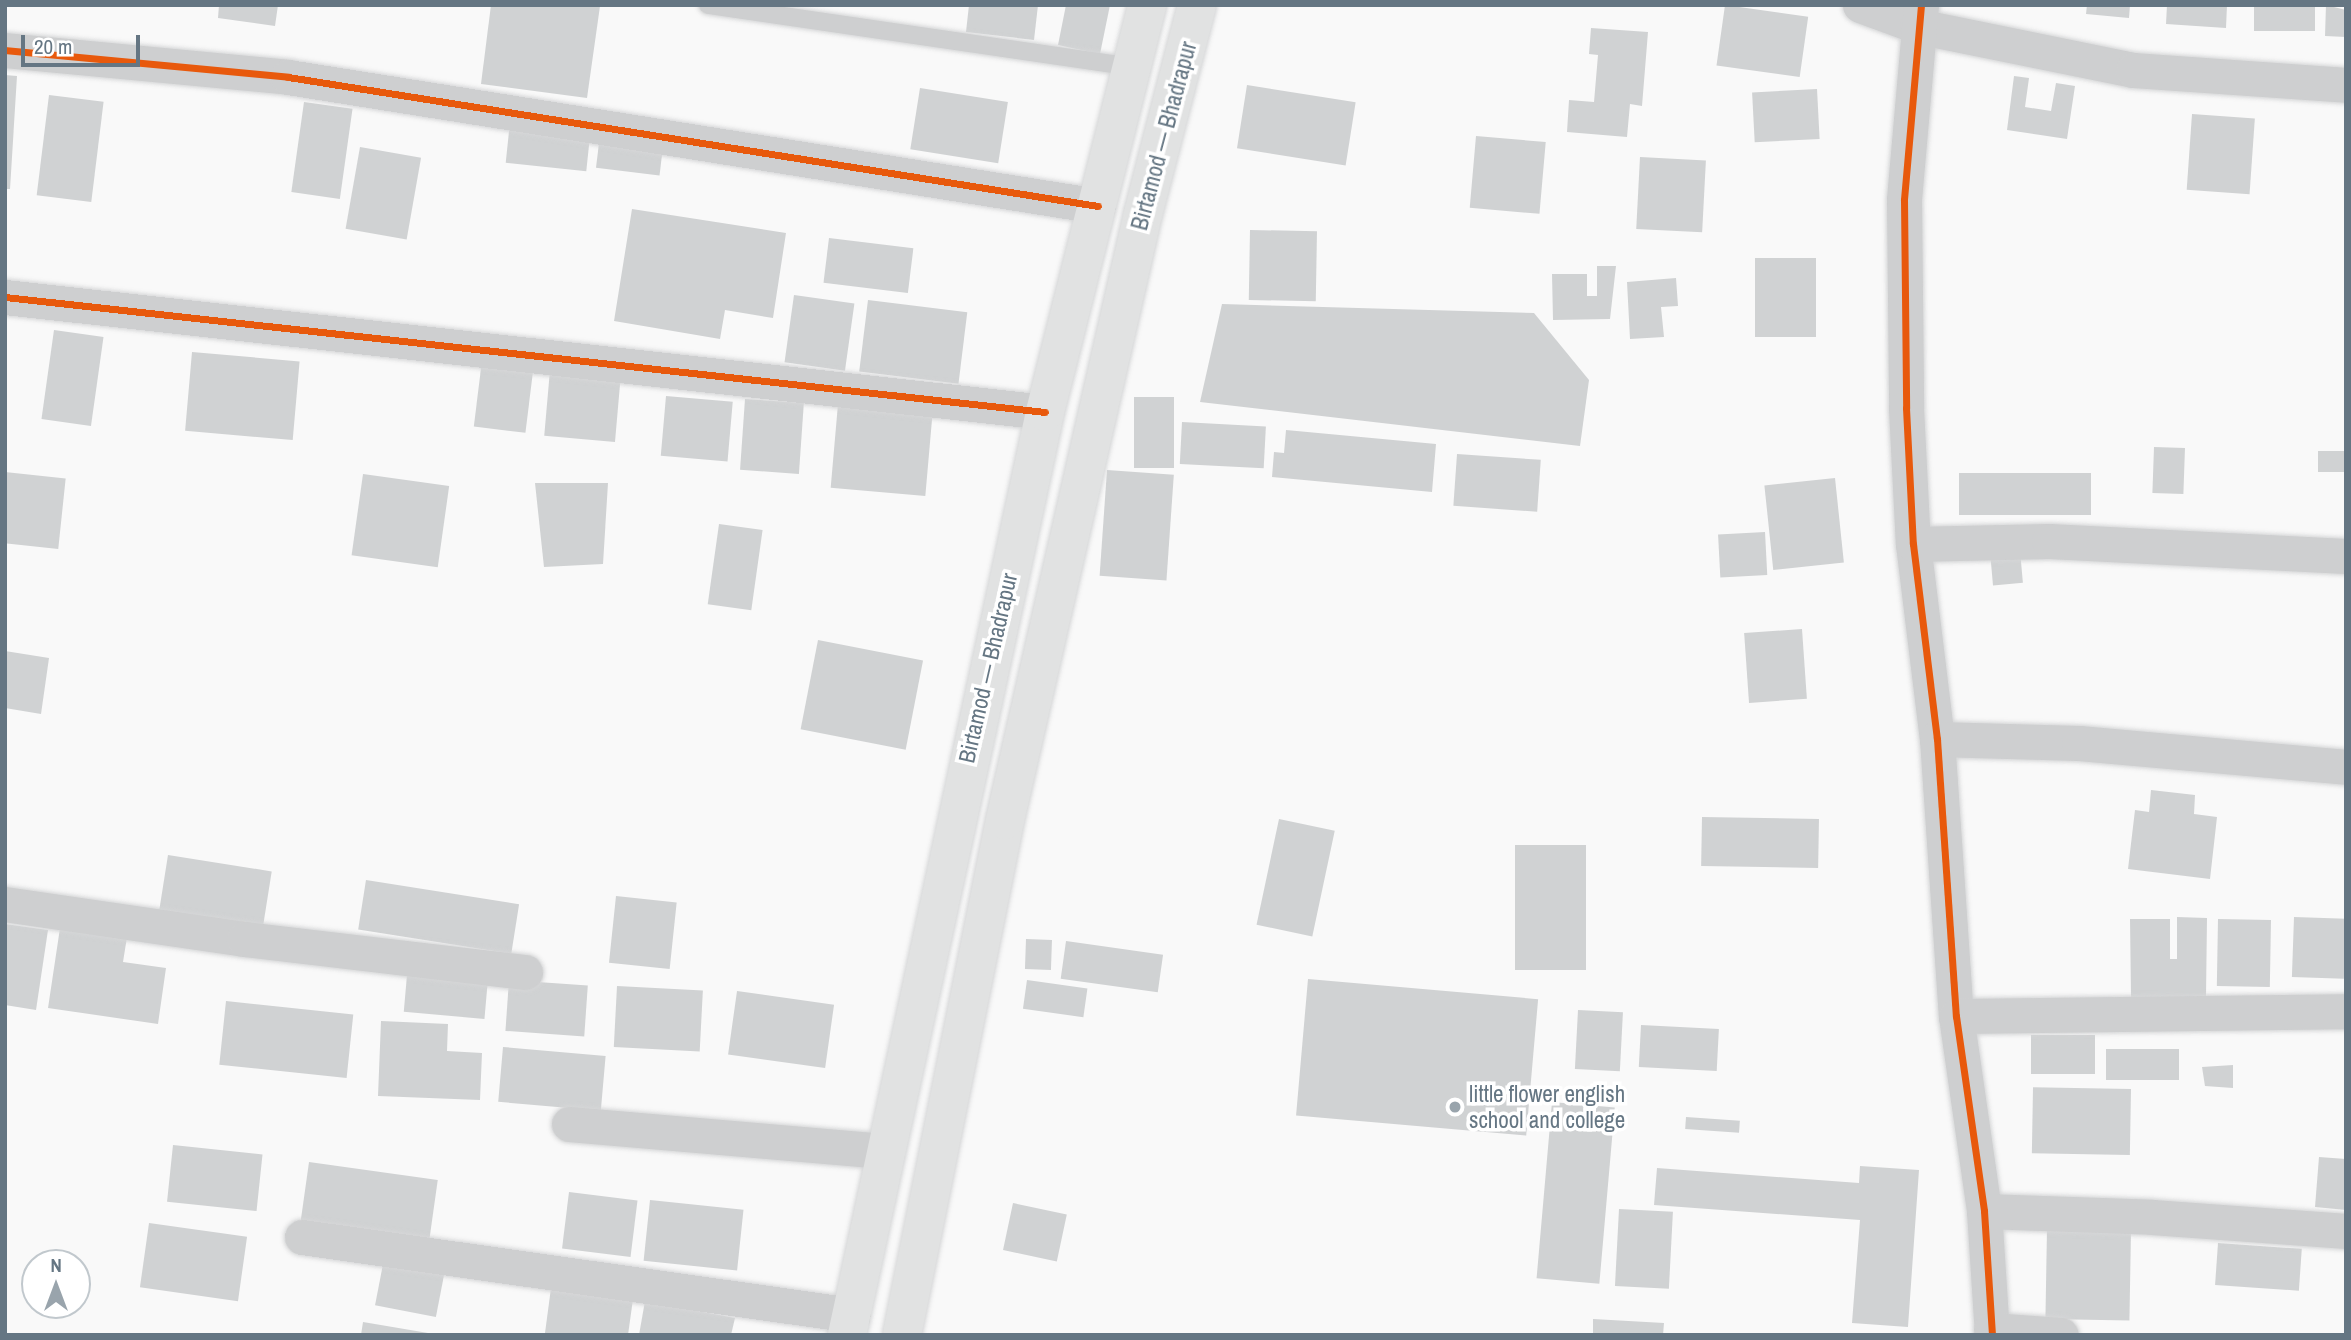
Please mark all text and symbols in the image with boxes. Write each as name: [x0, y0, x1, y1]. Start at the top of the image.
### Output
scale bar: [24, 21, 144, 65]
text: 20 m: [34, 32, 72, 61]
street label: Birtamod — Bhadrapur: [1126, 39, 1202, 233]
street label: Birtamod — Bhadrapur: [953, 570, 1023, 766]
place label: little flower english school and college: [1469, 1080, 1625, 1134]
marker: little flower english school and college: [1447, 1099, 1463, 1115]
north arrow: [21, 1249, 91, 1319]
text: N: [50, 1252, 62, 1278]

